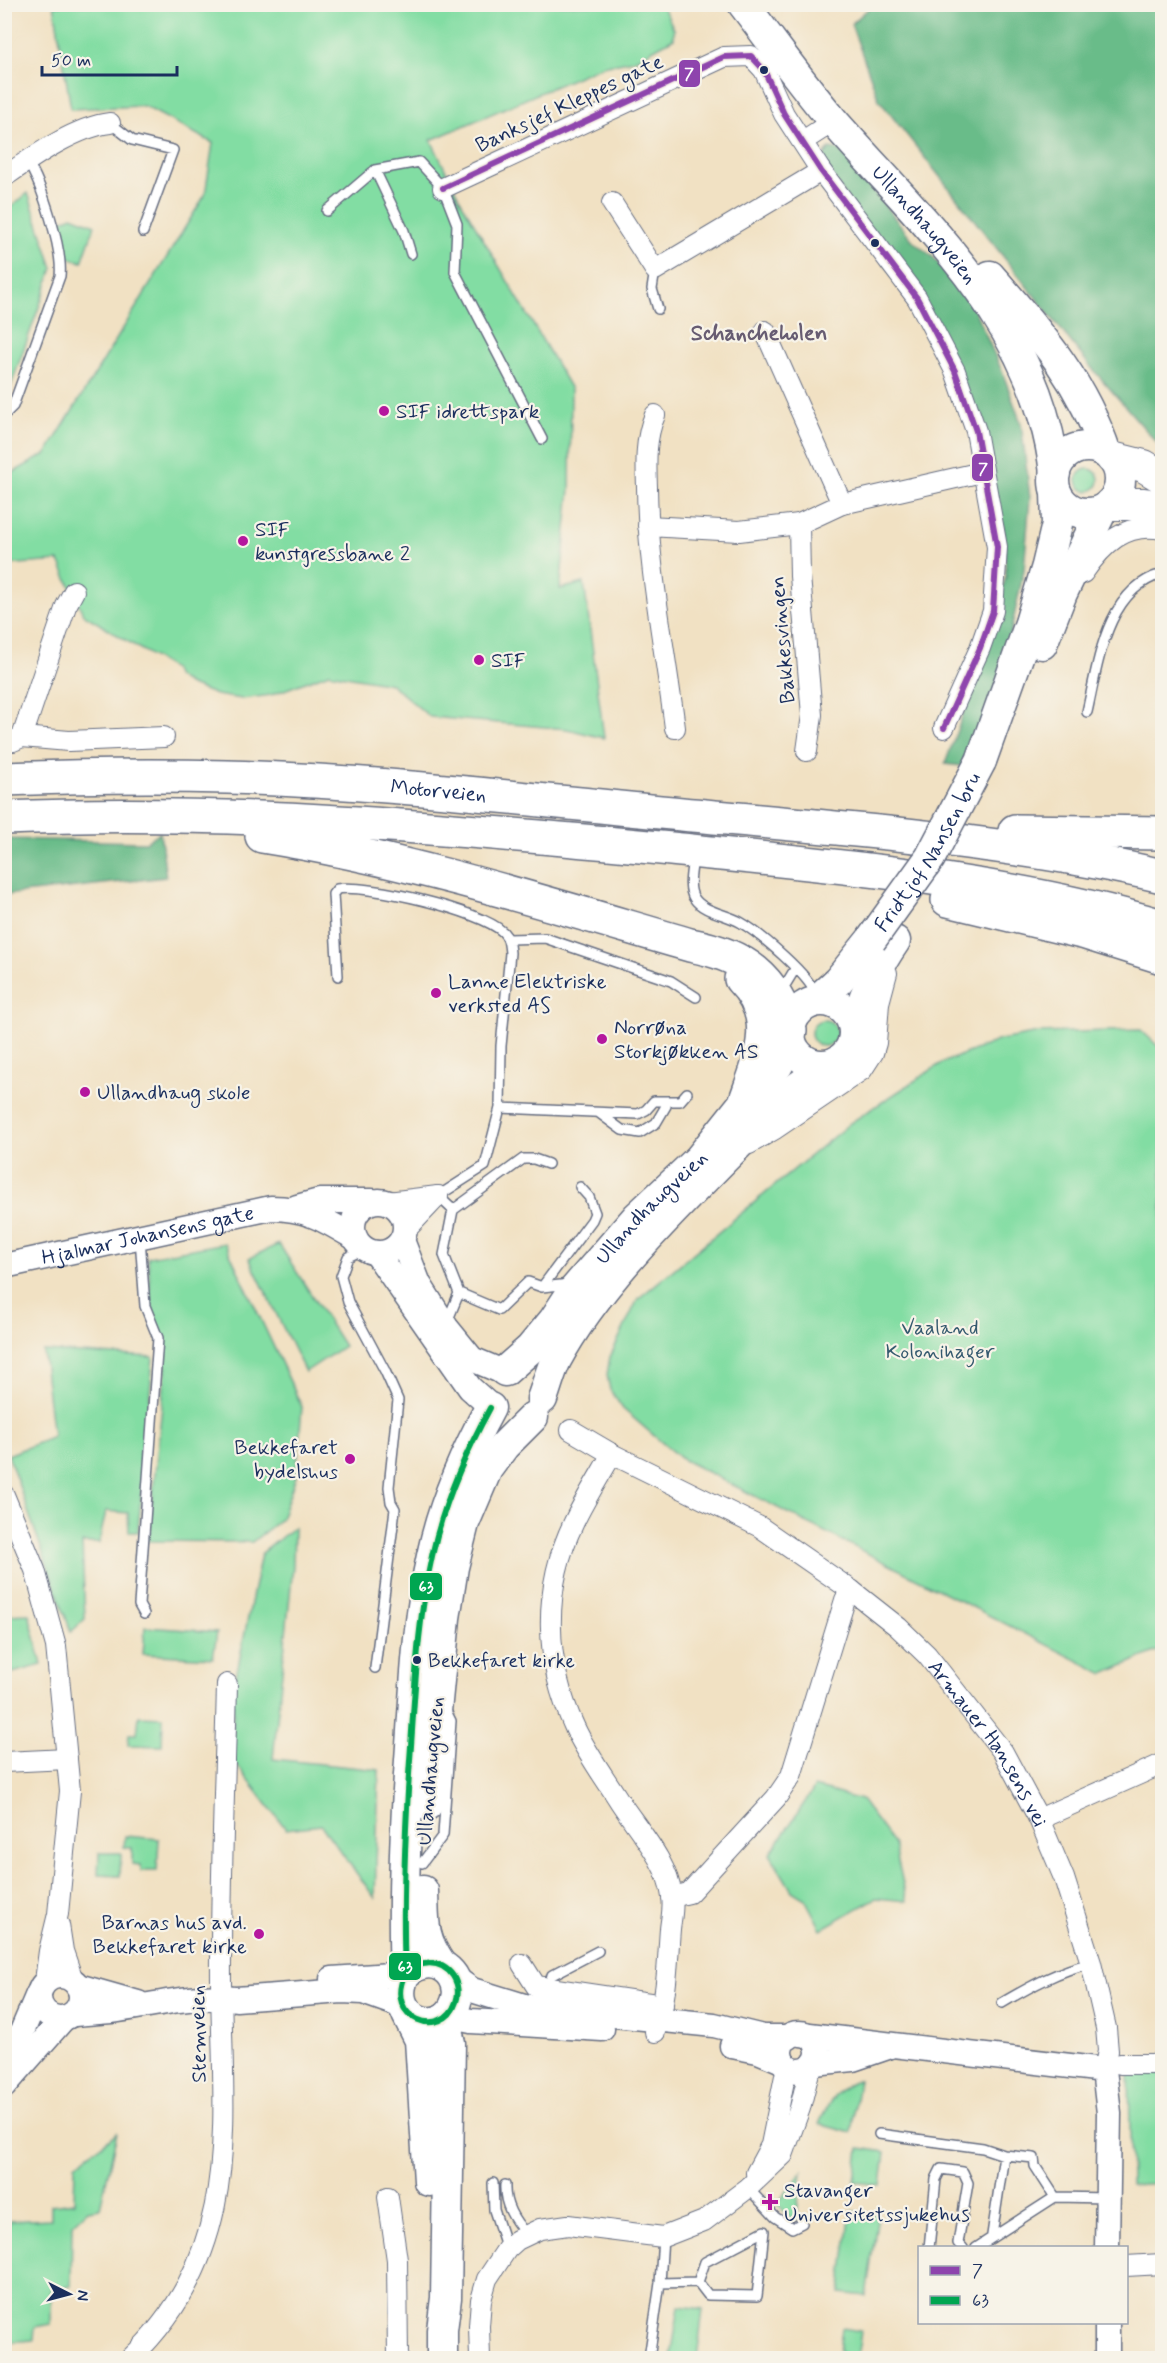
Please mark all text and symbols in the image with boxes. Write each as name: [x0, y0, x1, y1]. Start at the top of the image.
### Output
scale bar: [42, 39, 177, 77]
street label: Banksjef Kleppes gate: [471, 48, 668, 161]
text: 50 m: [51, 49, 91, 73]
line badge: 7: [678, 59, 701, 88]
text: 7: [684, 64, 694, 85]
unlabelled marker: [758, 64, 770, 76]
street label: Ullandhaugveien: [865, 159, 984, 290]
unlabelled marker: [869, 237, 881, 249]
district label: Schancheholen: [691, 320, 827, 348]
place label: SIF idrettspark: [396, 398, 540, 426]
marker: SIF idrettspark: [377, 404, 391, 418]
line badge: 7: [971, 453, 994, 482]
text: 7: [978, 459, 988, 480]
place label: SIF kunstgressbane 2: [255, 516, 410, 568]
marker: SIF kunstgressbane 2: [236, 534, 250, 548]
street label: Bakkesvingen: [763, 575, 803, 705]
place label: SIF: [491, 647, 526, 675]
marker: SIF: [472, 653, 486, 667]
street label: Fridtjof Nansen bru: [868, 767, 988, 938]
street label: Motorveien: [389, 773, 488, 810]
place label: Lanne Elektriske verksted AS: [448, 968, 607, 1020]
marker: Lanne Elektriske verksted AS: [429, 986, 443, 1000]
place label: Norrøna Storkjøkken AS: [614, 1014, 759, 1066]
marker: Norrøna Storkjøkken AS: [595, 1032, 609, 1046]
place label: Ullandhaug skole: [97, 1079, 251, 1108]
marker: Ullandhaug skole: [78, 1085, 92, 1099]
street label: Ullandhaugveien: [589, 1146, 715, 1271]
street label: Hjalmar Johansens gate: [39, 1199, 257, 1272]
park label: Vaaland Kolonihager: [885, 1314, 995, 1368]
place label: Bekkefaret bydelshus: [234, 1434, 338, 1486]
marker: Bekkefaret bydelshus: [343, 1452, 357, 1466]
line badge: 63: [409, 1572, 443, 1601]
text: 63: [419, 1577, 434, 1598]
place label: Bekkefaret kirke: [428, 1648, 575, 1675]
marker: Bekkefaret kirke: [411, 1654, 423, 1666]
street label: Armauer Hansens vei: [921, 1654, 1054, 1832]
street label: Ullandhaugveien: [411, 1696, 452, 1847]
place label: Barnas hus avd. Bekkefaret kirke: [93, 1909, 247, 1961]
marker: Barnas hus avd. Bekkefaret kirke: [252, 1927, 266, 1941]
line badge: 63: [388, 1952, 422, 1981]
text: 63: [398, 1957, 413, 1978]
street label: Stemveien: [184, 1985, 214, 2083]
place label: Stavanger Universitetssjukehus: [784, 2177, 970, 2229]
marker: Stavanger Universitetssjukehus: [761, 2193, 779, 2211]
legend: [918, 2246, 1128, 2324]
text: 7: [972, 2259, 983, 2283]
north arrow: [39, 2264, 99, 2324]
text: N: [71, 2289, 93, 2302]
text: 63: [972, 2289, 989, 2313]

